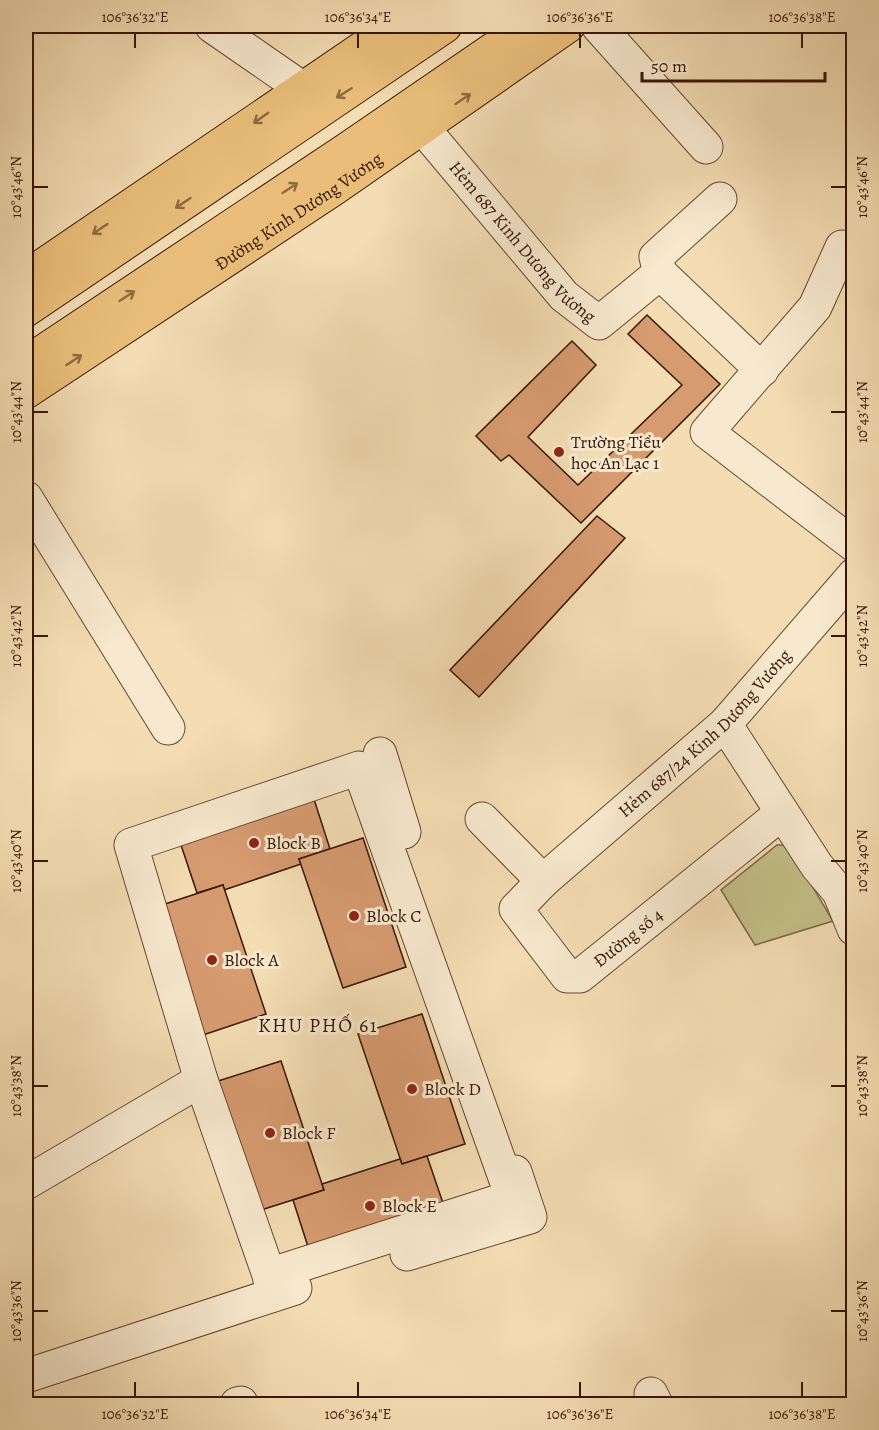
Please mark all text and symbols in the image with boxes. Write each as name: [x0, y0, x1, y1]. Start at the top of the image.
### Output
text: 106°36'32"E: [101, 7, 169, 27]
text: 106°36'34"E: [325, 7, 391, 27]
text: 106°36'36"E: [547, 7, 613, 27]
text: 106°36'38"E: [768, 7, 836, 27]
scale bar: [642, 45, 825, 83]
text: 50 m: [651, 54, 687, 78]
one-way arrow: [337, 87, 353, 99]
one-way arrow: [454, 93, 471, 105]
one-way arrow: [253, 112, 269, 124]
street label: Đường Kinh Dương Vương: [210, 147, 387, 276]
text: 10°43'46"N: [6, 156, 26, 218]
street label: Hẻm 687 Kinh Dương Vương: [444, 156, 601, 328]
text: 10°43'46"N: [852, 156, 872, 218]
one-way arrow: [281, 182, 297, 194]
one-way arrow: [175, 197, 192, 209]
one-way arrow: [92, 223, 109, 235]
one-way arrow: [118, 289, 135, 301]
one-way arrow: [66, 354, 82, 366]
text: 10°43'44"N: [6, 381, 26, 443]
text: 10°43'44"N: [852, 381, 872, 443]
place label: Trường Tiểu học An Lạc 1: [571, 430, 661, 475]
marker: Trường Tiểu học An Lạc 1: [552, 445, 566, 459]
text: 10°43'42"N: [6, 605, 26, 667]
text: 10°43'42"N: [852, 605, 872, 667]
street label: Hẻm 687/24 Kinh Dương Vương: [613, 644, 797, 823]
text: 10°43'40"N: [6, 829, 26, 893]
text: 10°43'40"N: [852, 829, 872, 893]
place label: Block B: [266, 831, 321, 855]
marker: Block B: [247, 836, 261, 850]
street label: Đường số 4: [588, 903, 668, 973]
place label: Block C: [366, 904, 422, 928]
marker: Block C: [347, 909, 361, 923]
place label: Block A: [224, 948, 279, 972]
marker: Block A: [205, 953, 219, 967]
district label: KHU PHỐ 61: [258, 1012, 378, 1039]
text: 10°43'38"N: [6, 1055, 26, 1117]
text: 10°43'38"N: [852, 1055, 872, 1117]
place label: Block D: [424, 1077, 481, 1101]
marker: Block D: [405, 1082, 419, 1096]
place label: Block F: [282, 1121, 335, 1145]
marker: Block F: [263, 1126, 277, 1140]
place label: Block E: [382, 1194, 437, 1218]
marker: Block E: [363, 1199, 377, 1213]
text: 10°43'36"N: [6, 1280, 26, 1342]
text: 10°43'36"N: [852, 1280, 872, 1342]
text: 106°36'32"E: [101, 1404, 169, 1424]
text: 106°36'34"E: [325, 1404, 391, 1424]
text: 106°36'36"E: [547, 1404, 613, 1424]
text: 106°36'38"E: [768, 1404, 836, 1424]

